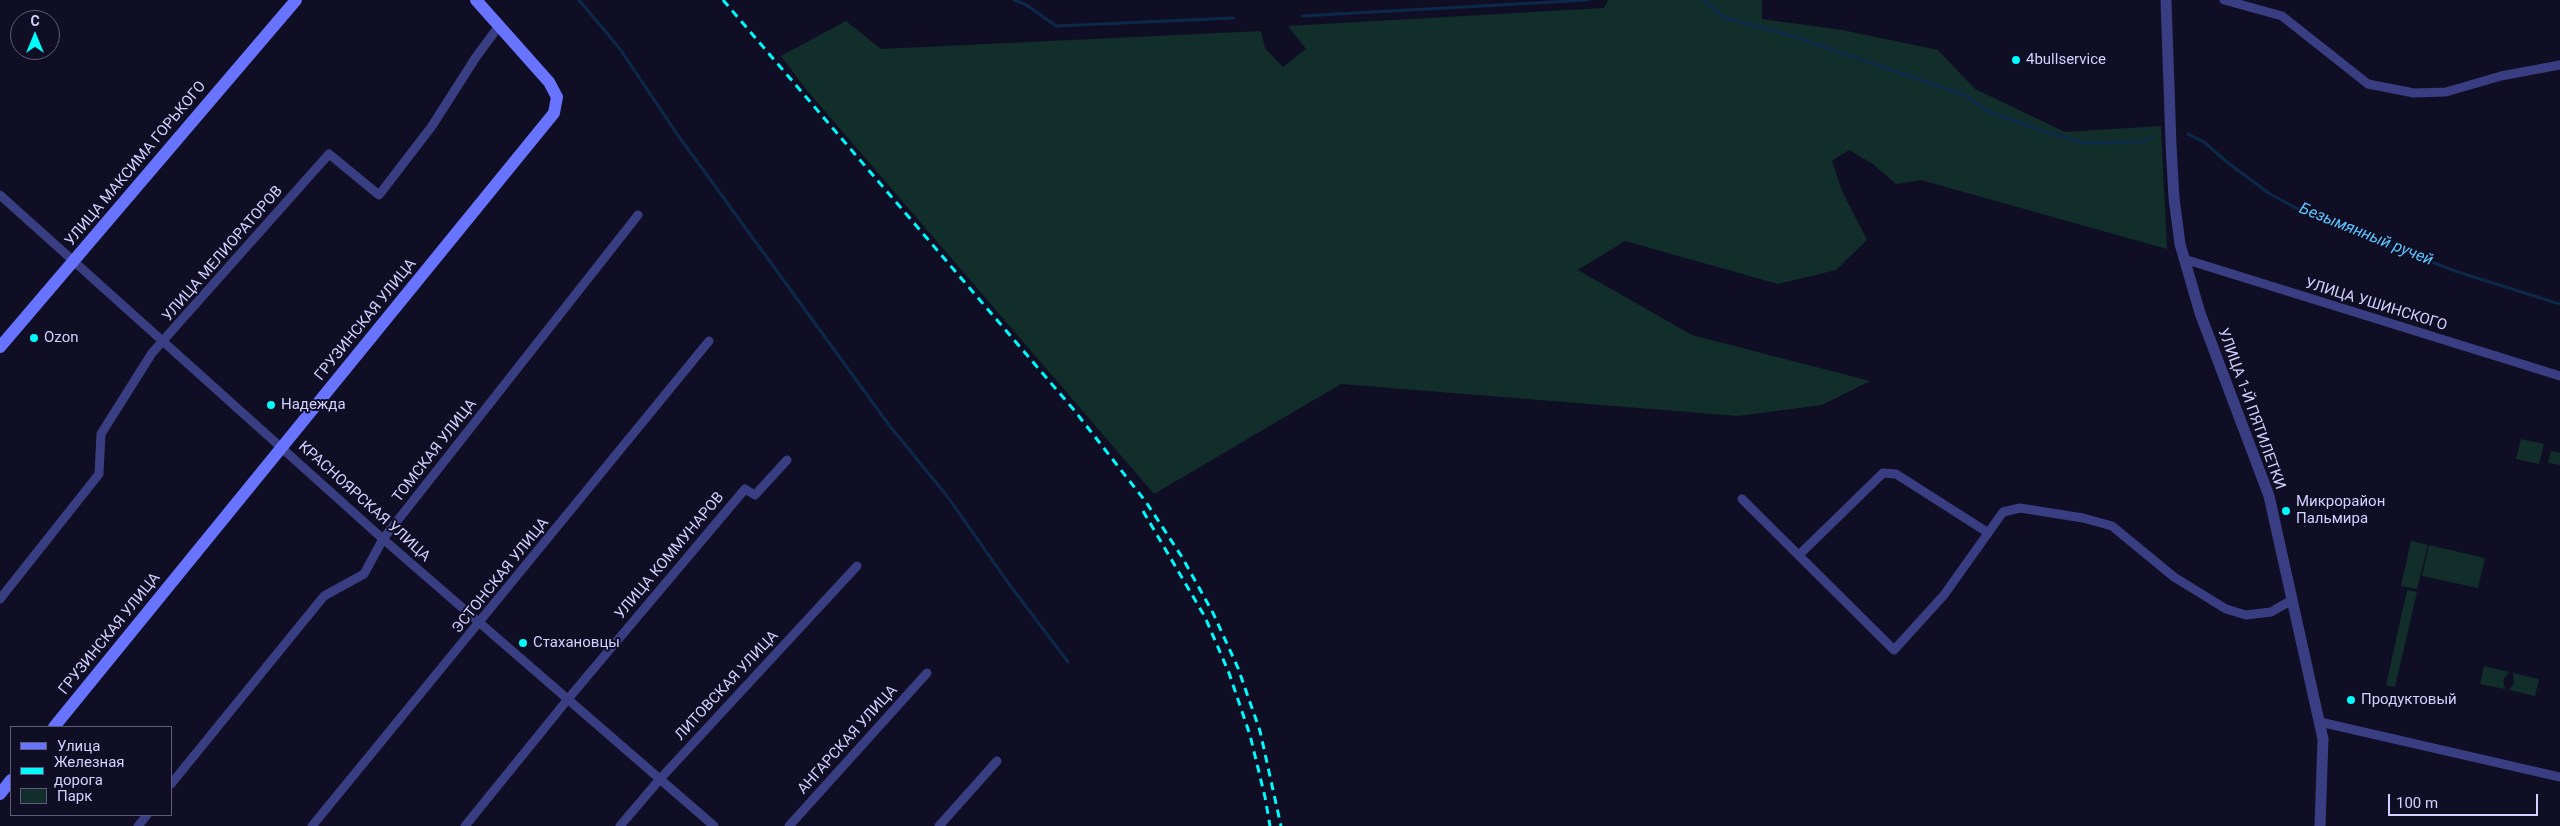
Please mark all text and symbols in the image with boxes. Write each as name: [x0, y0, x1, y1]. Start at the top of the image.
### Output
north arrow: [10, 10, 60, 60]
text: С: [30, 13, 40, 29]
place label: 4bullservice: [2026, 51, 2106, 69]
marker: 4bullservice: [2010, 54, 2022, 66]
street label: УЛИЦА МАКСИМА ГОРЬКОГО: [62, 78, 210, 250]
street label: УЛИЦА МЕЛИОРАТОРОВ: [159, 183, 287, 325]
water label: Безымянный ручей: [2296, 199, 2436, 271]
street label: ГРУЗИНСКАЯ УЛИЦА: [311, 256, 421, 384]
street label: УЛИЦА УШИНСКОГО: [2303, 275, 2449, 335]
street label: УЛИЦА 1-Й ПЯТИЛЕТКИ: [2213, 326, 2289, 492]
place label: Ozon: [44, 329, 78, 347]
marker: Ozon: [28, 332, 40, 344]
place label: Надежда: [281, 396, 346, 414]
street label: ТОМСКАЯ УЛИЦА: [389, 396, 481, 506]
marker: Надежда: [265, 399, 277, 411]
street label: КРАСНОЯРСКАЯ УЛИЦА: [294, 438, 434, 566]
street label: УЛИЦА КОММУНАРОВ: [612, 489, 728, 623]
place label: Микрорайон Пальмира: [2296, 493, 2385, 528]
marker: Микрорайон Пальмира: [2280, 505, 2292, 517]
street label: ЭСТОНСКАЯ УЛИЦА: [449, 515, 553, 637]
street label: ГРУЗИНСКАЯ УЛИЦА: [55, 570, 165, 698]
street label: ЛИТОВСКАЯ УЛИЦА: [672, 627, 782, 745]
place label: Стахановцы: [533, 634, 620, 652]
marker: Стахановцы: [517, 637, 529, 649]
street label: АНГАРСКАЯ УЛИЦА: [794, 682, 902, 798]
place label: Продуктовый: [2361, 691, 2457, 709]
marker: Продуктовый: [2345, 694, 2357, 706]
legend: [10, 726, 172, 816]
text: Улица: [57, 737, 100, 755]
text: Железная дорога: [54, 753, 125, 789]
scale bar: [2390, 784, 2540, 816]
text: Парк: [57, 787, 92, 805]
text: 100 m: [2396, 794, 2438, 812]

